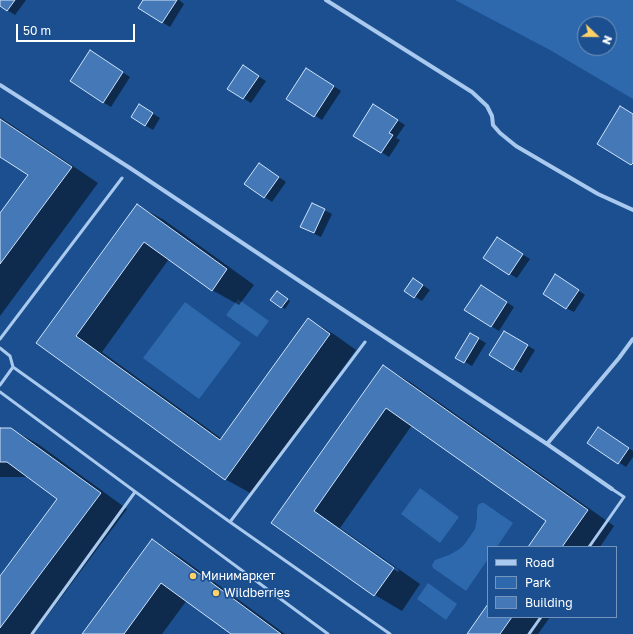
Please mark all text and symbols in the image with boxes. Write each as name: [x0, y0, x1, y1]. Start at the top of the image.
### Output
scale bar: [18, 16, 137, 42]
north arrow: [577, 16, 617, 56]
text: 50 m: [23, 23, 51, 38]
text: N: [600, 34, 615, 47]
legend: [487, 546, 617, 618]
text: Road: [525, 555, 554, 570]
place label: Минимаркет: [201, 569, 275, 583]
marker: Минимаркет: [188, 571, 198, 581]
text: Park: [525, 575, 551, 590]
place label: Wildberries: [224, 586, 290, 600]
marker: Wildberries: [211, 588, 221, 598]
text: Building: [525, 595, 573, 610]

